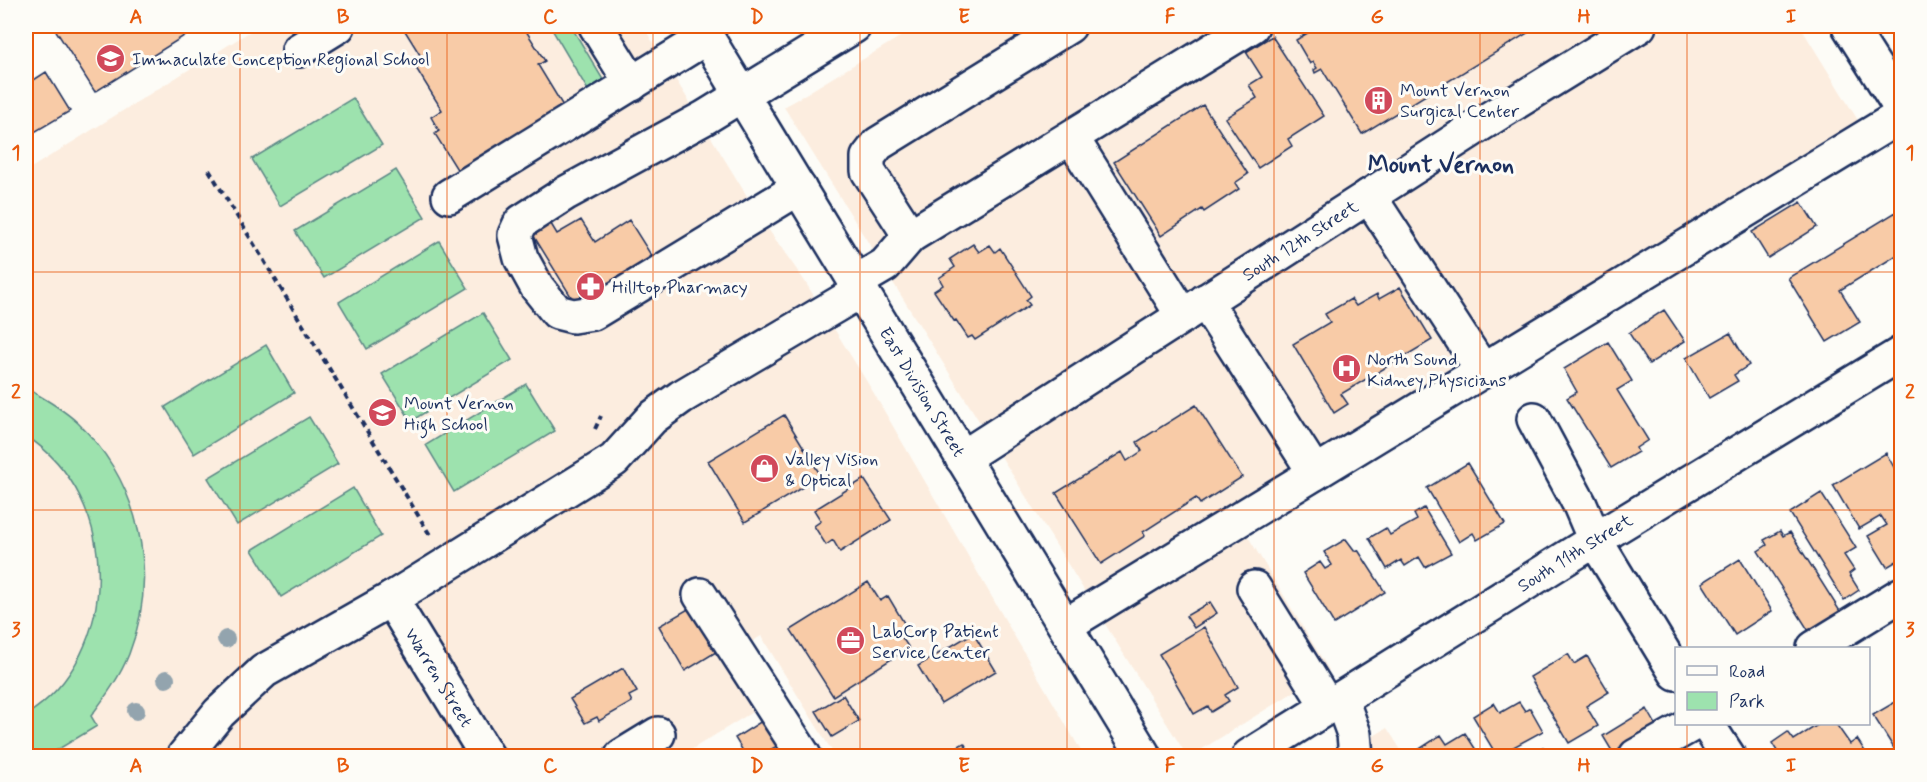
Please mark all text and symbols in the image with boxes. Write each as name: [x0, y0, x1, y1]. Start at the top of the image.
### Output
text: A: [129, 4, 143, 31]
text: B: [337, 4, 350, 31]
text: C: [543, 4, 558, 31]
text: D: [750, 4, 764, 31]
text: E: [958, 4, 970, 31]
text: F: [1165, 4, 1176, 31]
text: G: [1370, 4, 1384, 31]
text: H: [1577, 4, 1591, 31]
text: I: [1786, 4, 1796, 31]
school or university icon: Immaculate Conception Regional School: [95, 43, 127, 75]
place label: Immaculate Conception Regional School: [132, 48, 430, 73]
place label: Mount Vernon Surgical Center: [1400, 79, 1520, 125]
building icon: Mount Vernon Surgical Center: [1363, 84, 1395, 116]
text: 1: [12, 140, 20, 167]
text: 1: [1906, 140, 1914, 167]
district label: Mount Vernon: [1368, 150, 1514, 181]
street label: South 12th Street: [1238, 195, 1363, 287]
pharmacy icon: Hilltop Pharmacy: [575, 271, 607, 303]
place label: Hilltop Pharmacy: [612, 276, 748, 300]
street label: East Division Street: [873, 323, 970, 462]
place label: North Sound Kidney Physicians: [1367, 348, 1507, 393]
hospital icon: North Sound Kidney Physicians: [1330, 353, 1362, 385]
text: 2: [11, 379, 21, 406]
text: 2: [1905, 379, 1915, 406]
place label: Mount Vernon High School: [404, 392, 514, 439]
school or university icon: Mount Vernon High School: [367, 397, 399, 429]
place label: Valley Vision & Optical: [785, 448, 878, 493]
shop icon: Valley Vision & Optical: [748, 453, 780, 485]
street label: South 11th Street: [1513, 509, 1638, 598]
text: 3: [11, 617, 21, 644]
text: 3: [1905, 617, 1915, 644]
place label: LabCorp Patient Service Center: [872, 620, 999, 665]
street label: Warren Street: [399, 624, 478, 732]
office icon: LabCorp Patient Service Center: [835, 625, 867, 657]
legend: [1675, 647, 1870, 725]
text: Road: [1729, 660, 1765, 684]
text: Park: [1729, 690, 1765, 714]
text: A: [129, 753, 143, 780]
text: B: [337, 753, 350, 780]
text: C: [543, 753, 558, 780]
text: D: [750, 753, 764, 780]
text: E: [958, 753, 970, 780]
text: F: [1165, 753, 1176, 780]
text: G: [1370, 753, 1384, 780]
text: H: [1577, 753, 1591, 780]
text: I: [1786, 753, 1796, 780]

